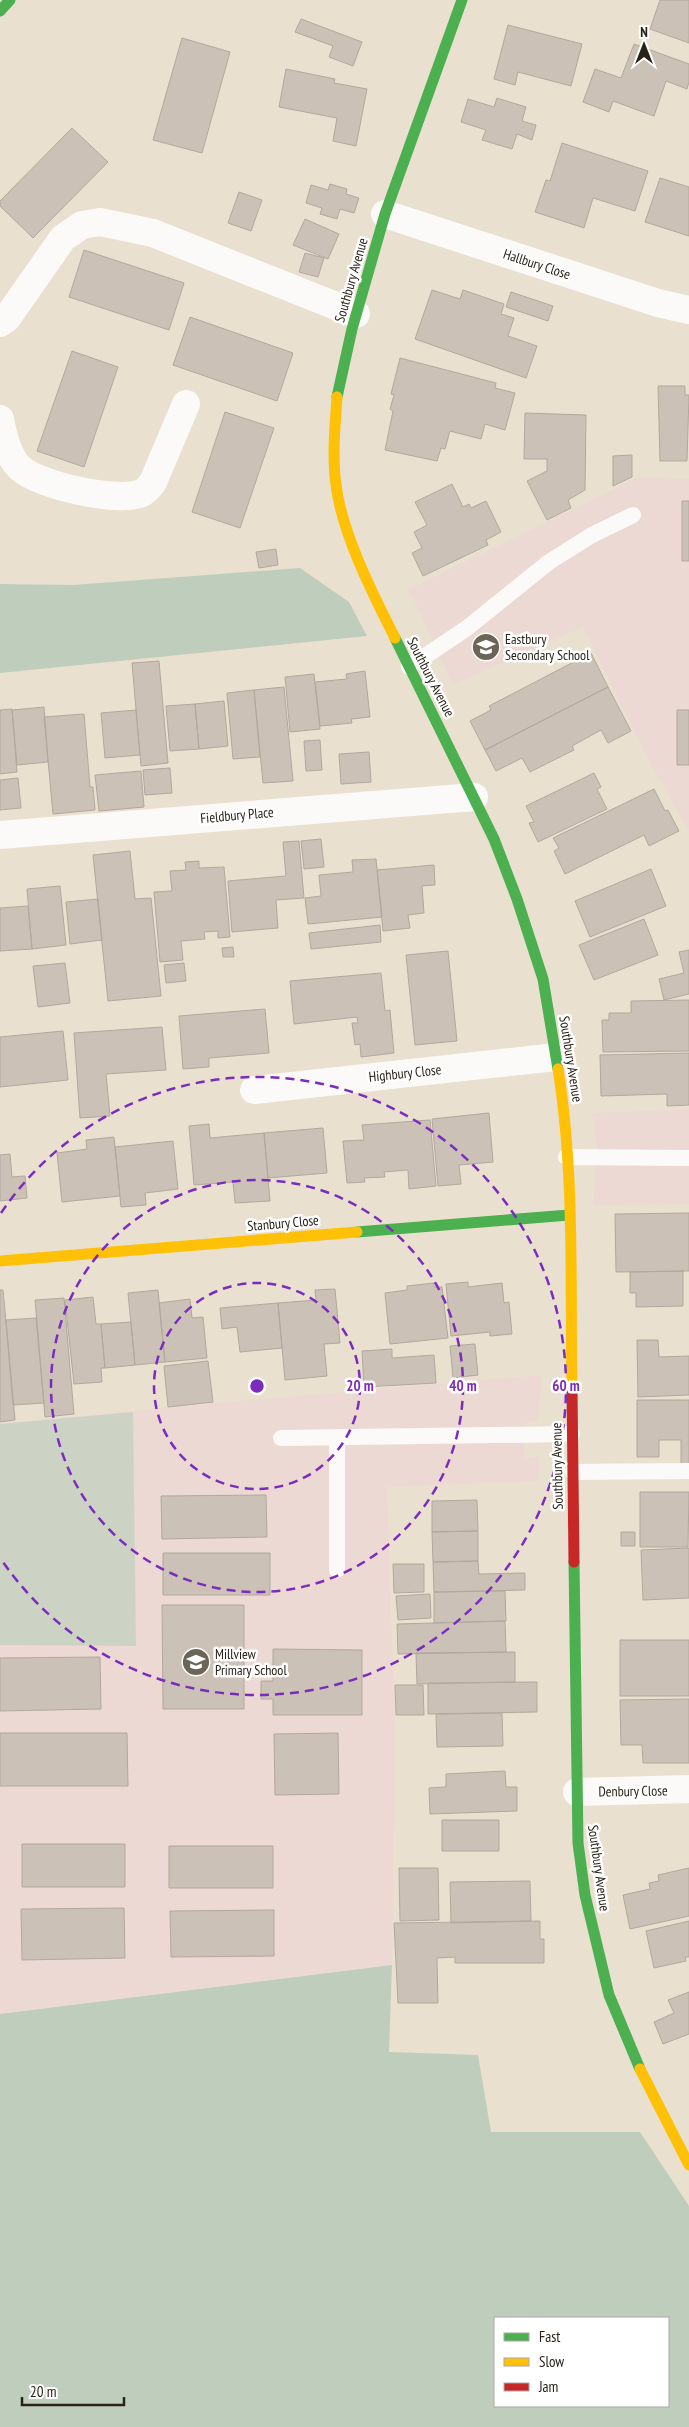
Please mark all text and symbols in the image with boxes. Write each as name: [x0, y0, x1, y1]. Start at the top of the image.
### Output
north arrow: [619, 20, 669, 70]
text: N: [640, 23, 648, 41]
street label: Southbury Avenue: [330, 236, 372, 324]
street label: Hallbury Close: [501, 245, 573, 283]
place label: Eastbury Secondary School: [505, 630, 590, 664]
school or university icon: Eastbury Secondary School: [471, 632, 501, 662]
street label: Southbury Avenue: [403, 634, 459, 720]
street label: Fieldbury Place: [200, 803, 275, 827]
street label: Southbury Avenue: [555, 1015, 587, 1104]
street label: Highbury Close: [368, 1060, 442, 1086]
street label: Stanbury Close: [247, 1211, 320, 1235]
text: 20 m: [346, 1376, 374, 1395]
text: 40 m: [449, 1376, 477, 1395]
text: 60 m: [552, 1376, 580, 1395]
centre of rings: [248, 1377, 266, 1395]
street label: Southbury Avenue: [547, 1422, 567, 1510]
place label: Millview Primary School: [215, 1645, 287, 1679]
school or university icon: Millview Primary School: [181, 1647, 211, 1677]
street label: Denbury Close: [598, 1781, 668, 1801]
street label: Southbury Avenue: [584, 1824, 614, 1913]
legend: [494, 2317, 669, 2407]
text: Fast: [539, 2327, 560, 2346]
text: Slow: [539, 2352, 564, 2371]
scale bar: [22, 2374, 125, 2406]
text: Jam: [538, 2377, 558, 2396]
text: 20 m: [30, 2382, 56, 2401]

